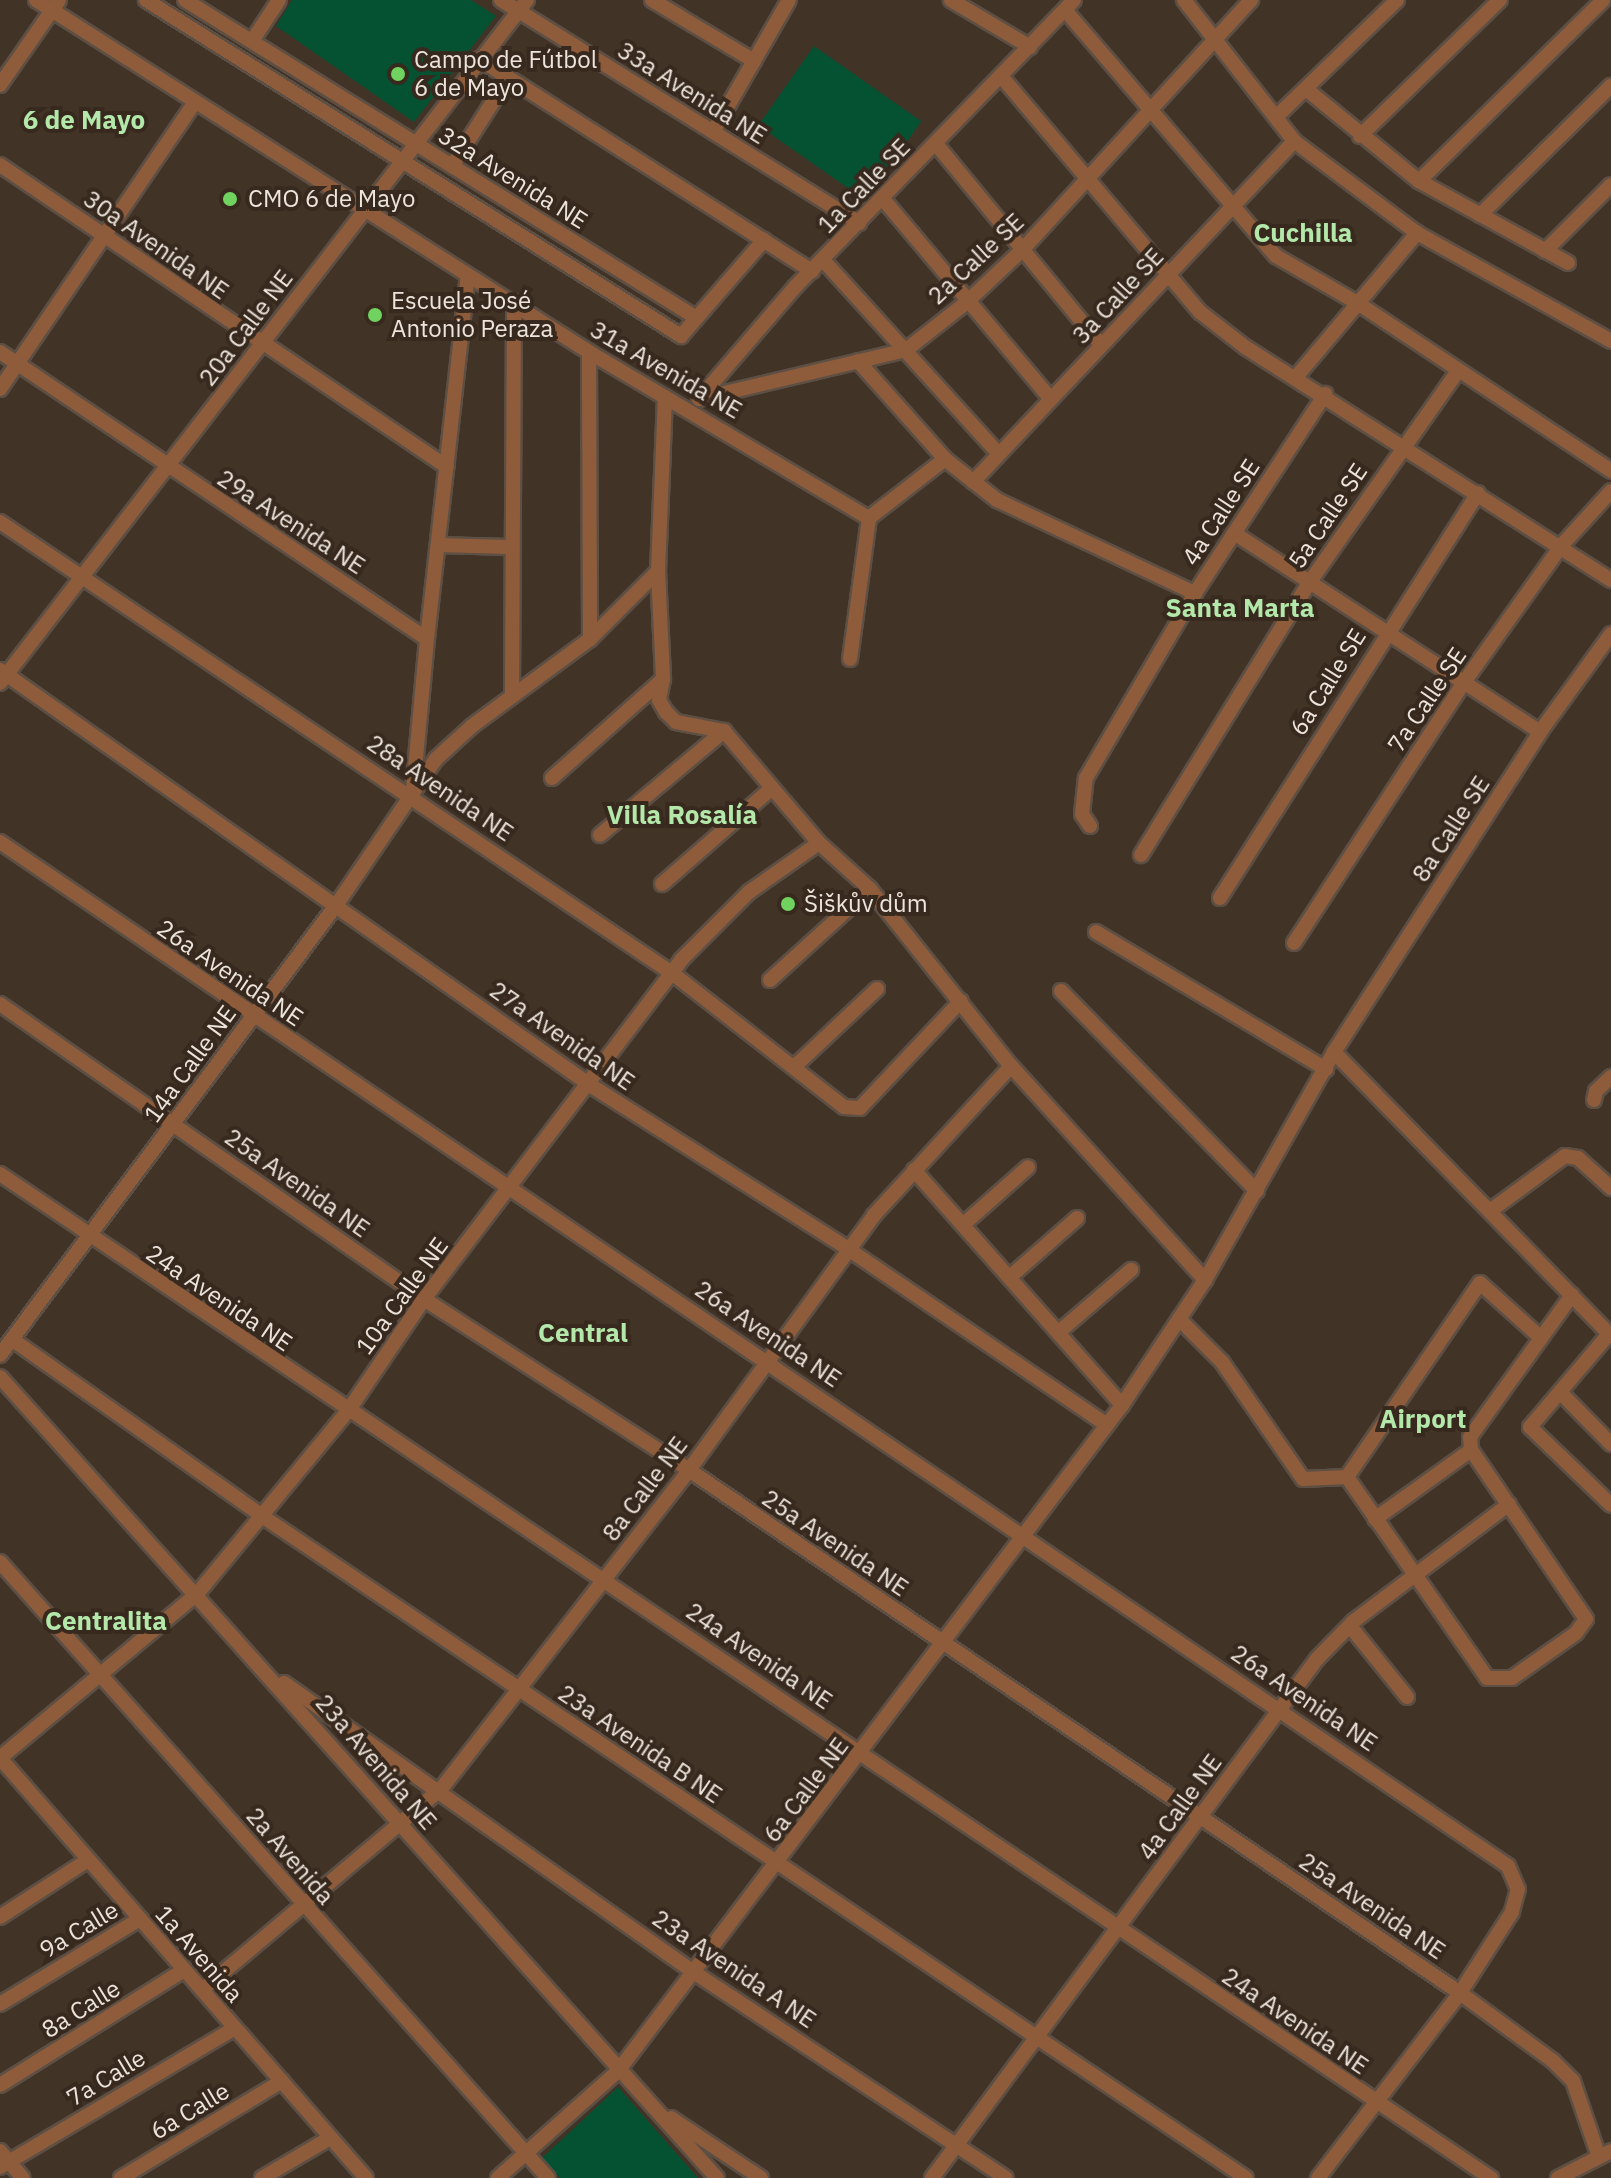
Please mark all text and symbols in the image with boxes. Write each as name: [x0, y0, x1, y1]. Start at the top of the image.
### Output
street label: 33a Avenida NE: [612, 36, 772, 150]
place label: Campo de Fútbol 6 de Mayo: [414, 46, 597, 102]
marker: Campo de Fútbol 6 de Mayo: [389, 65, 407, 83]
district label: 6 de Mayo: [23, 104, 145, 136]
street label: 32a Avenida NE: [433, 121, 593, 235]
street label: 1a Calle SE: [812, 133, 916, 239]
street label: 30a Avenida NE: [78, 184, 234, 306]
place label: CMO 6 de Mayo: [248, 185, 415, 213]
marker: CMO 6 de Mayo: [219, 188, 241, 210]
street label: 2a Calle SE: [922, 207, 1030, 311]
district label: Cuchilla: [1253, 217, 1353, 249]
street label: 3a Calle SE: [1066, 242, 1170, 350]
street label: 20a Calle NE: [193, 264, 299, 392]
place label: Escuela José Antonio Peraza: [391, 287, 553, 343]
marker: Escuela José Antonio Peraza: [366, 306, 384, 324]
street label: 31a Avenida NE: [585, 315, 747, 425]
street label: 4a Calle SE: [1176, 454, 1266, 570]
street label: 5a Calle SE: [1282, 458, 1374, 574]
street label: 29a Avenida NE: [212, 464, 370, 580]
district label: Santa Marta: [1166, 592, 1314, 624]
street label: 6a Calle SE: [1284, 623, 1372, 741]
street label: 7a Calle SE: [1381, 642, 1473, 758]
street label: 28a Avenida NE: [361, 729, 519, 847]
street label: 8a Calle SE: [1406, 771, 1496, 887]
district label: Villa Rosalía: [607, 799, 757, 831]
place label: Šiškův dům: [804, 890, 928, 918]
marker: Šiškův dům: [779, 895, 797, 913]
street label: 26a Avenida NE: [151, 914, 309, 1032]
street label: 27a Avenida NE: [484, 975, 640, 1097]
street label: 14a Calle NE: [138, 1000, 242, 1128]
street label: 25a Avenida NE: [219, 1122, 375, 1244]
street label: 10a Calle NE: [350, 1232, 454, 1360]
street label: 24a Avenida NE: [140, 1239, 298, 1357]
street label: 26a Avenida NE: [689, 1275, 847, 1393]
district label: Central: [538, 1317, 628, 1349]
district label: Airport: [1380, 1403, 1466, 1435]
street label: 8a Calle NE: [596, 1431, 694, 1547]
street label: 25a Avenida NE: [756, 1484, 914, 1602]
street label: 24a Avenida NE: [680, 1597, 838, 1715]
district label: Centralita: [45, 1605, 167, 1637]
street label: 26a Avenida NE: [1225, 1639, 1383, 1757]
street label: 23a Avenida B NE: [553, 1679, 727, 1809]
street label: 23a Avenida NE: [309, 1688, 443, 1836]
street label: 6a Calle NE: [757, 1732, 855, 1848]
street label: 4a Calle NE: [1132, 1749, 1228, 1865]
street label: 2a Avenida: [240, 1802, 340, 1910]
street label: 25a Avenida NE: [1293, 1847, 1451, 1965]
street label: 9a Calle: [34, 1895, 124, 1965]
street label: 1a Avenida: [149, 1900, 249, 2008]
street label: 23a Avenida A NE: [647, 1904, 821, 2034]
street label: 24a Avenida NE: [1216, 1962, 1374, 2080]
street label: 8a Calle: [37, 1974, 125, 2044]
street label: 7a Calle: [61, 2043, 151, 2113]
street label: 6a Calle: [145, 2076, 235, 2146]

